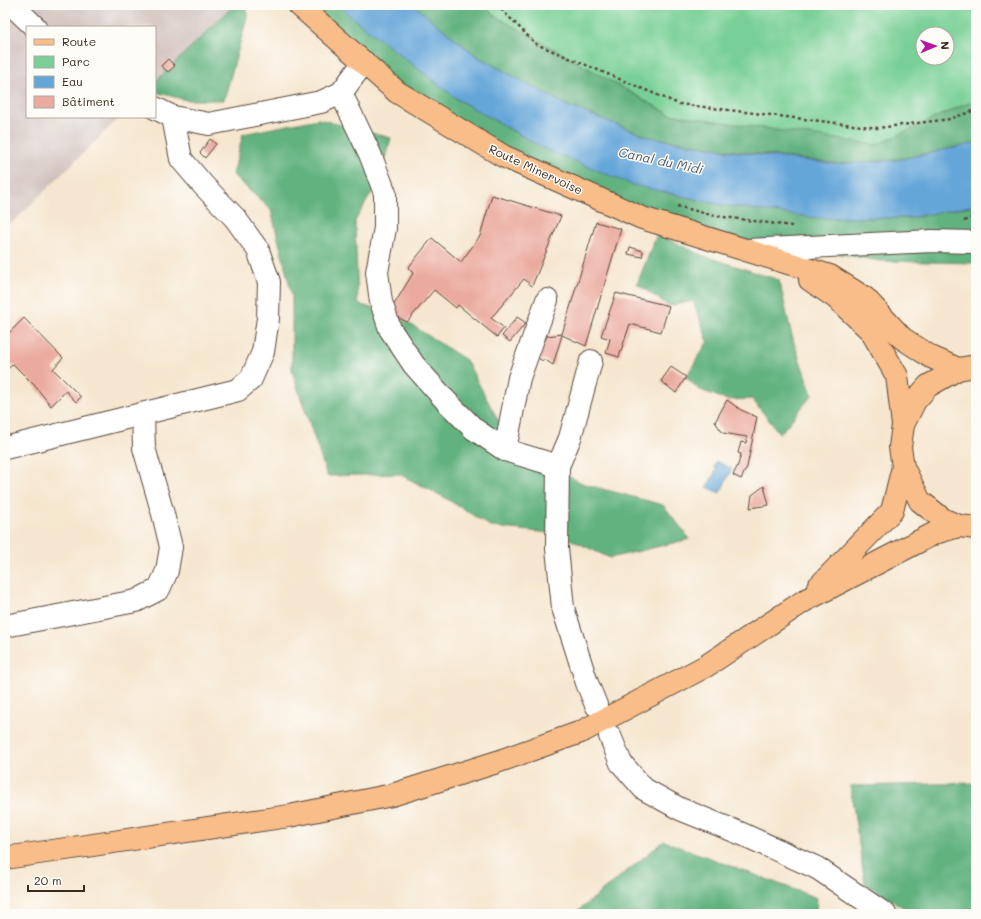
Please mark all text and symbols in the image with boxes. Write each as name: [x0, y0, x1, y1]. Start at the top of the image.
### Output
legend: [26, 26, 156, 118]
north arrow: [915, 26, 955, 66]
text: Route: [62, 33, 96, 49]
text: N: [938, 41, 953, 50]
text: Parc: [62, 53, 90, 69]
text: Eau: [62, 73, 83, 89]
text: Bâtiment: [62, 93, 115, 109]
street label: Route Minervoise: [487, 140, 585, 198]
water label: Canal du Midi: [617, 143, 705, 177]
scale bar: [28, 867, 84, 893]
text: 20 m: [34, 872, 62, 888]

